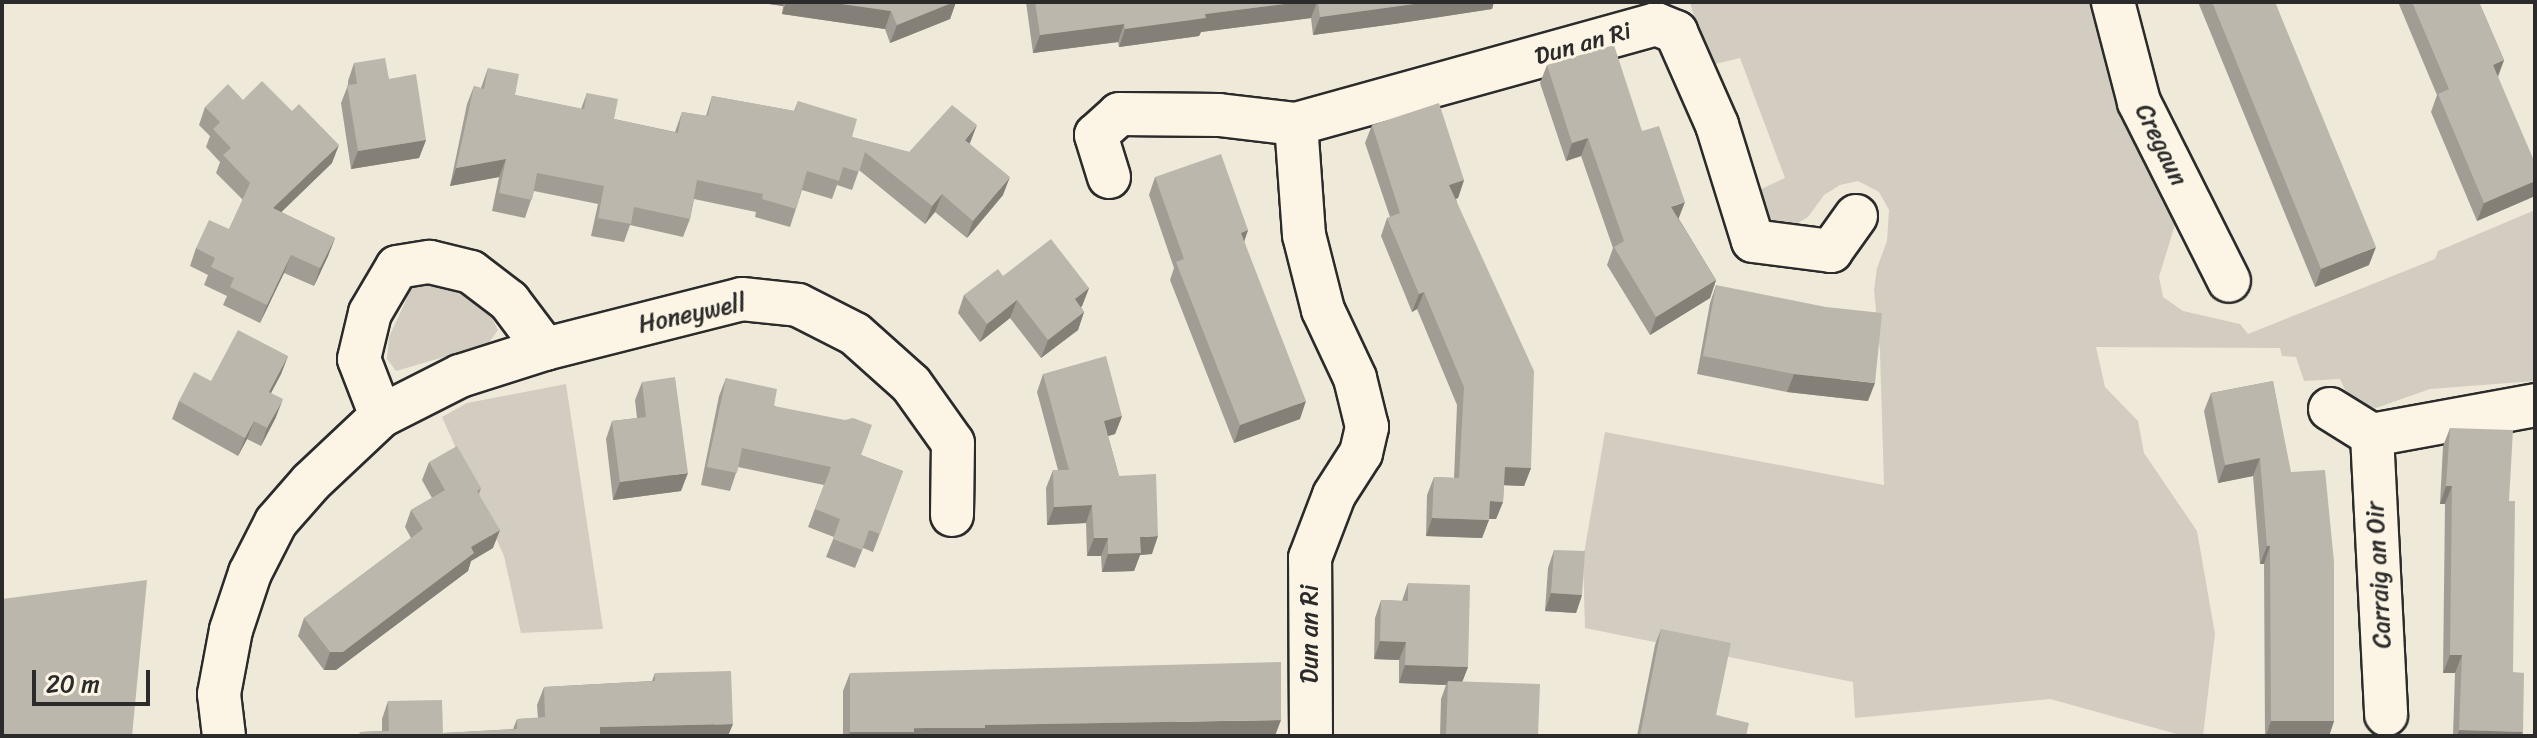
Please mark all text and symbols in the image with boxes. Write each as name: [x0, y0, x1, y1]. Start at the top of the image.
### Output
street label: Dun an Ri: [1532, 17, 1634, 71]
street label: Cregaun: [2129, 99, 2193, 191]
street label: Honeywell: [636, 289, 748, 339]
street label: Carraig an Oir: [2361, 501, 2397, 649]
street label: Dun an Ri: [1296, 585, 1324, 683]
scale bar: [36, 654, 154, 704]
text: 20 m: [46, 663, 100, 705]

